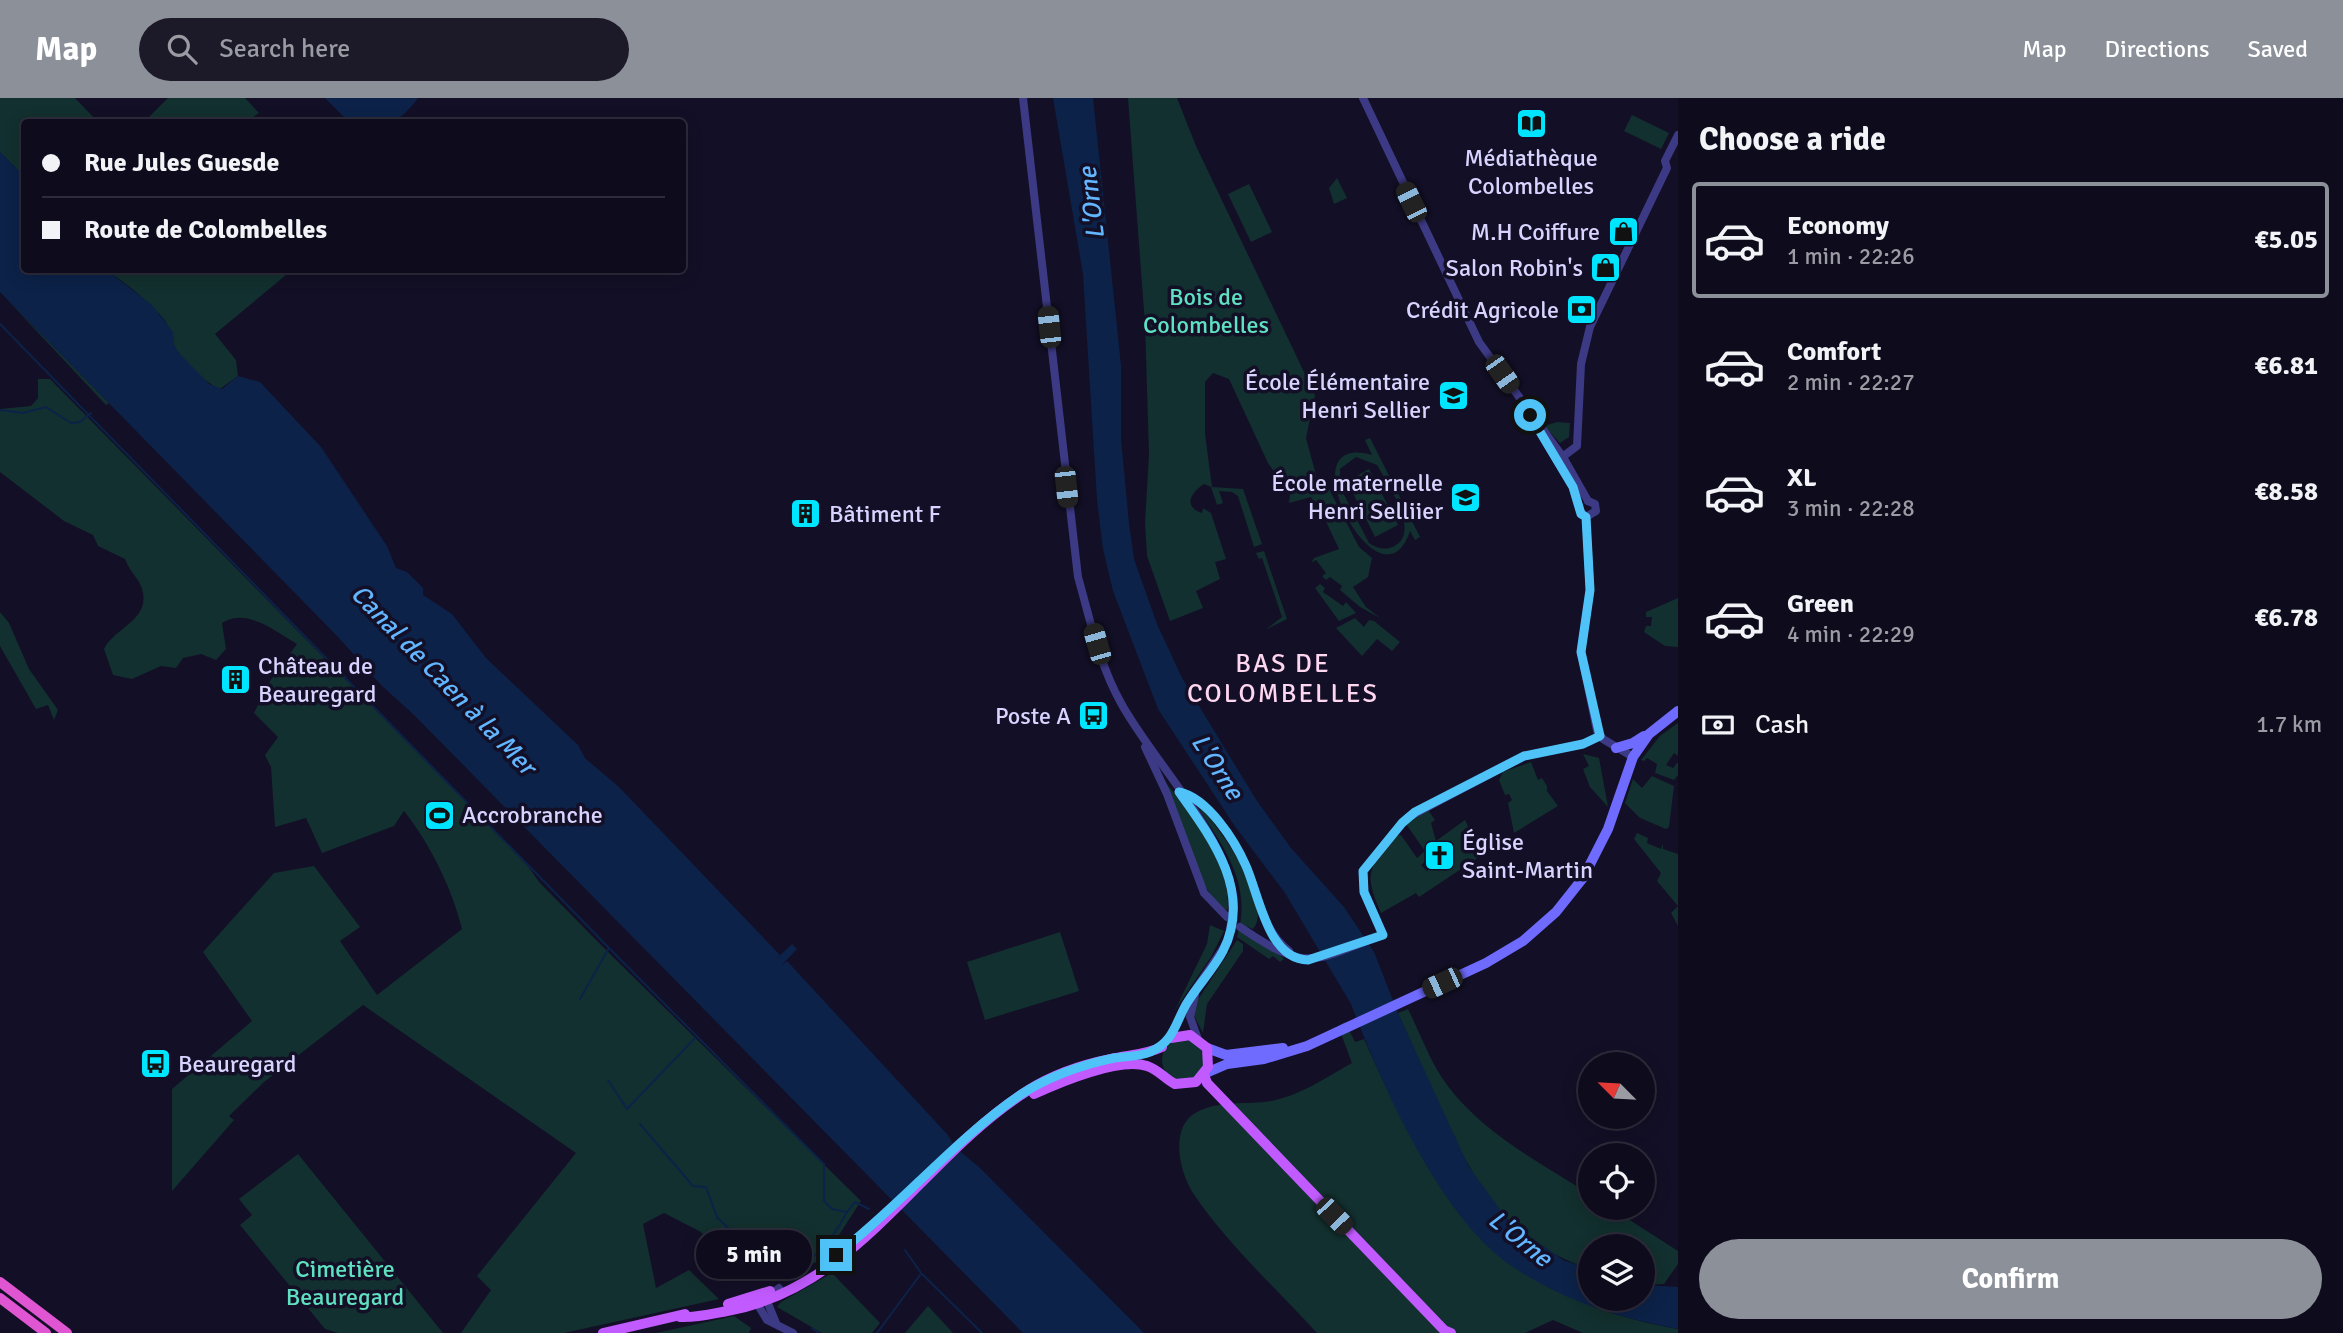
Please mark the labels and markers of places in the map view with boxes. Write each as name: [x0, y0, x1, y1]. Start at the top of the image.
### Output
library icon: Médiathèque Colombelles: [1514, 107, 1548, 141]
place label: Médiathèque Colombelles: [1464, 143, 1598, 201]
shop icon: M.H Coiffure: [1606, 215, 1640, 249]
place label: M.H Coiffure: [1471, 217, 1600, 247]
shop icon: Salon Robin's: [1589, 251, 1623, 285]
place label: Salon Robin's: [1446, 253, 1583, 283]
bank icon: Crédit Agricole: [1565, 293, 1599, 327]
place label: Crédit Agricole: [1406, 295, 1559, 325]
place label: École Élémentaire Henri Sellier: [1245, 367, 1430, 425]
school or university icon: École Élémentaire Henri Sellier: [1436, 379, 1470, 413]
place label: École maternelle Henri Selliier: [1271, 468, 1443, 526]
school or university icon: École maternelle Henri Selliier: [1449, 480, 1483, 514]
building icon: Bâtiment F: [789, 497, 823, 531]
place label: Bâtiment F: [829, 499, 941, 529]
place label: Château de Beauregard: [258, 651, 376, 709]
building icon: Château de Beauregard: [218, 663, 252, 697]
bus stop icon: Poste A: [1077, 699, 1111, 733]
place label: Poste A: [995, 701, 1071, 731]
sports icon: Accrobranche: [422, 798, 456, 832]
place label: Accrobranche: [462, 800, 603, 830]
place label: Église Saint-Martin: [1462, 827, 1593, 885]
church icon: Église Saint-Martin: [1422, 839, 1456, 873]
bus stop icon: Beauregard: [138, 1047, 172, 1081]
place label: Beauregard: [178, 1049, 296, 1079]

